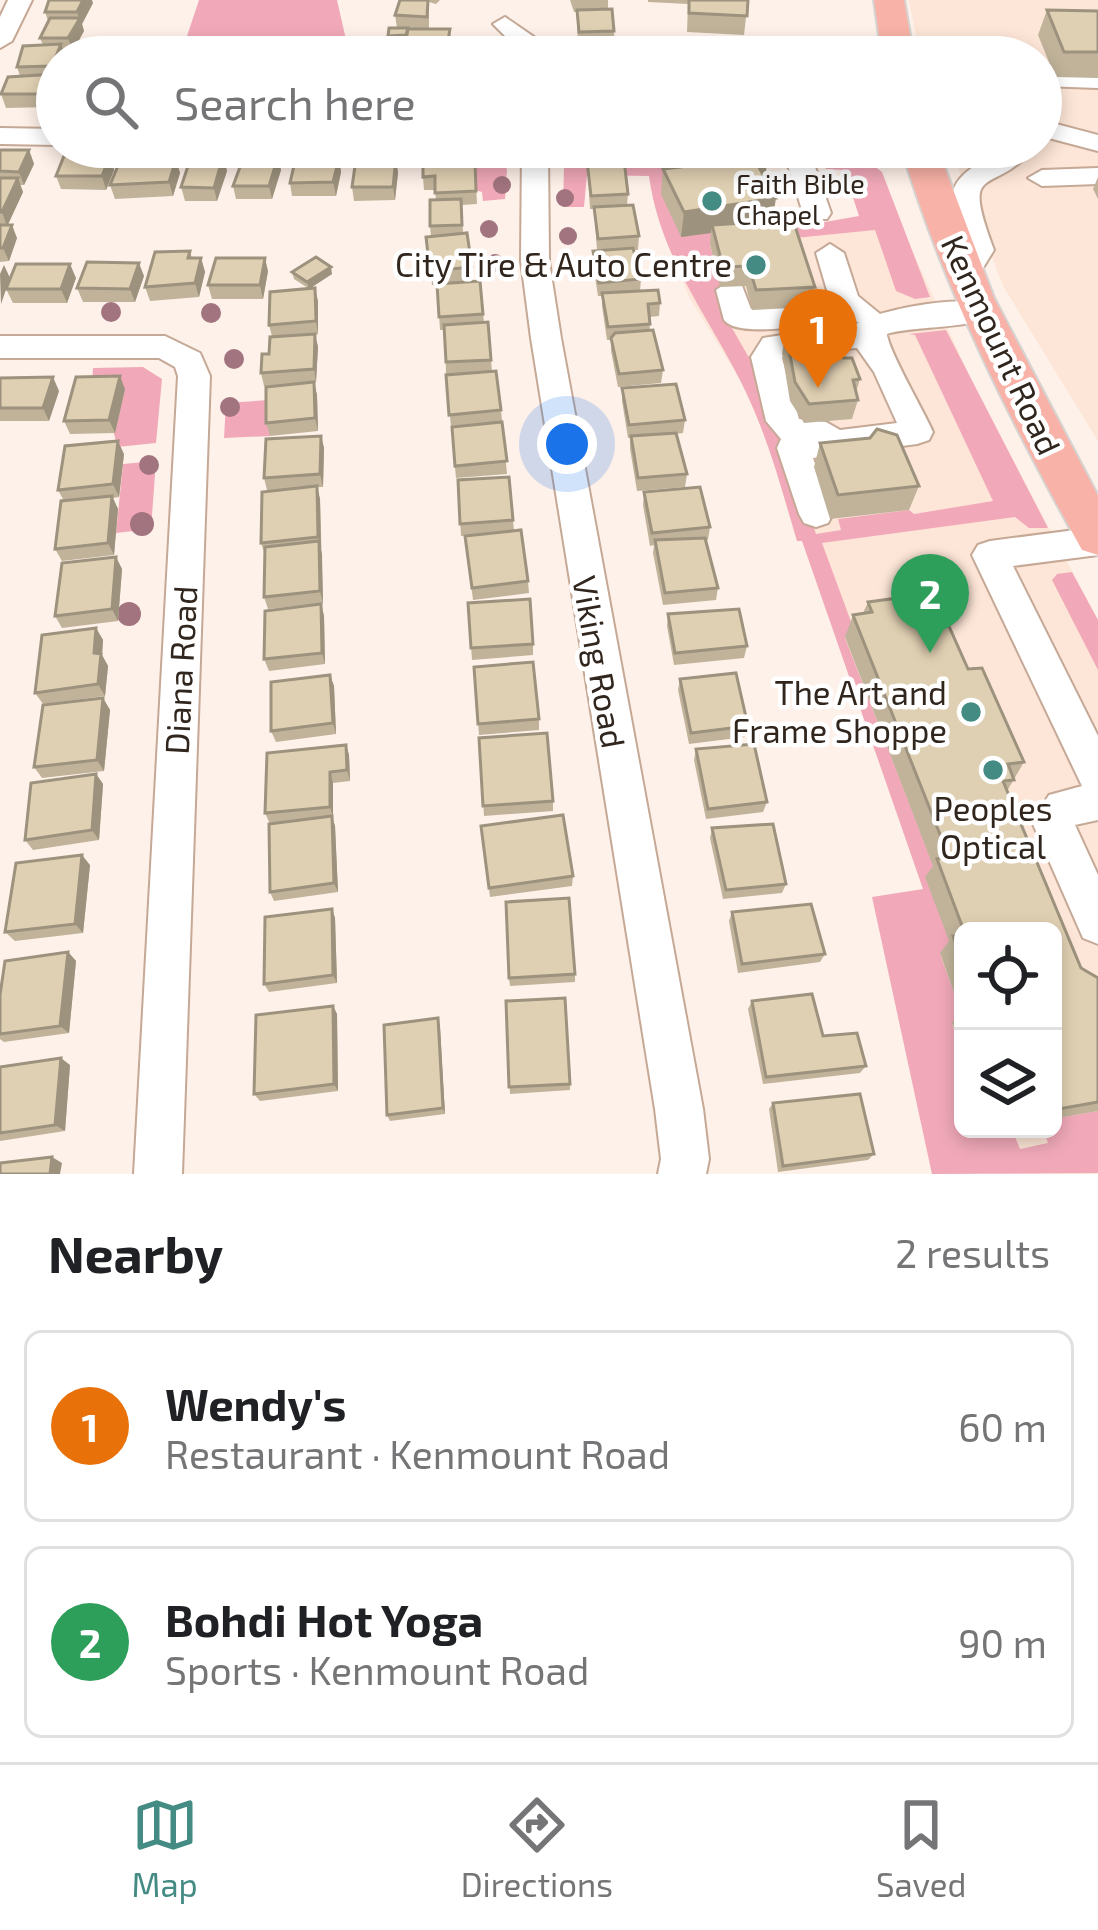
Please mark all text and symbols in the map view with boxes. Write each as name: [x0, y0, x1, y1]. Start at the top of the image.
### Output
search box: [36, 36, 1062, 168]
icon: search: [78, 69, 144, 135]
text: Search here: [174, 75, 416, 129]
place label: Faith Bible Chapel: [736, 167, 865, 231]
marker: Faith Bible Chapel: [699, 188, 725, 214]
street label: Kenmount Road: [934, 228, 1070, 461]
place label: City Tire & Auto Centre: [395, 244, 732, 284]
marker: City Tire & Auto Centre: [743, 252, 769, 278]
pin: 1: [779, 289, 857, 388]
your location: [537, 414, 597, 474]
pin: 2: [891, 554, 969, 653]
street label: Viking Road: [565, 573, 635, 751]
street label: Diana Road: [156, 585, 204, 755]
place label: The Art and Frame Shoppe: [732, 672, 947, 750]
marker: The Art and Frame Shoppe: [958, 699, 984, 725]
marker: Peoples Optical: [980, 757, 1006, 783]
place label: Peoples Optical: [933, 788, 1053, 866]
map controls: [954, 922, 1062, 1138]
button: locate: [954, 922, 1062, 1030]
button: layers: [954, 1030, 1062, 1138]
text: Nearby: [48, 1222, 223, 1283]
text: 2 results: [895, 1229, 1050, 1276]
text: Wendy's: [165, 1376, 346, 1430]
text: 1: [82, 1403, 98, 1450]
text: 60 m: [958, 1403, 1047, 1450]
text: Restaurant · Kenmount Road: [165, 1430, 670, 1477]
text: Bohdi Hot Yoga: [165, 1592, 483, 1646]
text: 2: [79, 1619, 101, 1666]
text: 90 m: [958, 1619, 1047, 1666]
text: Sports · Kenmount Road: [165, 1646, 589, 1693]
tab: Map: [132, 1792, 198, 1904]
tab: Directions: [461, 1792, 613, 1904]
tab: Saved: [876, 1792, 966, 1904]

